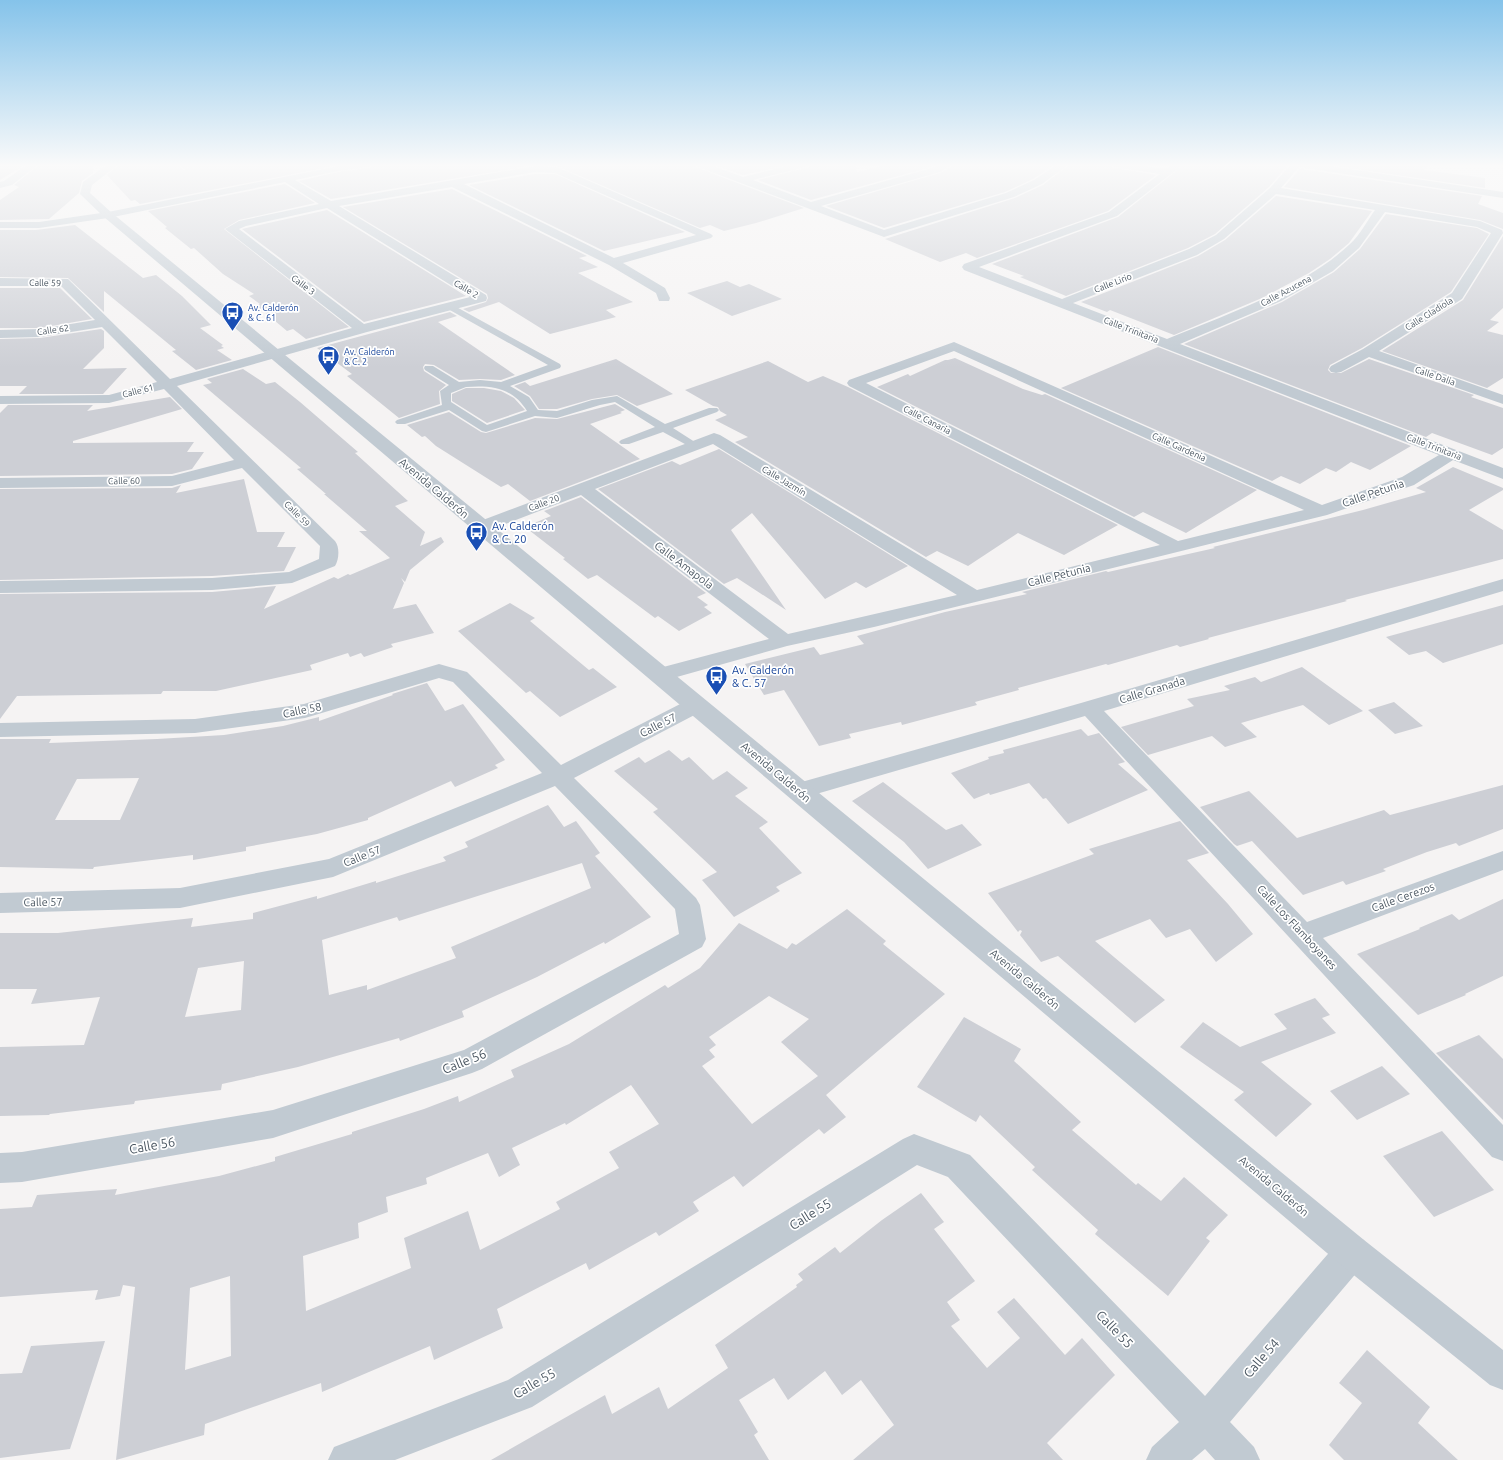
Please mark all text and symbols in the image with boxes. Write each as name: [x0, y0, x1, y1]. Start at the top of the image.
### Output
street label: Calle Lirio: [1093, 271, 1133, 295]
street label: Calle 3: [289, 273, 317, 297]
street label: Calle Azucena: [1259, 273, 1313, 309]
street label: Calle 59: [29, 278, 61, 288]
street label: Calle 2: [452, 278, 480, 300]
street label: Calle Gladiola: [1403, 295, 1455, 333]
bus stop icon: Av. Calderón & C. 61: [219, 300, 245, 333]
place label: Av. Calderón & C. 61: [248, 303, 299, 323]
street label: Calle Trinitaria: [1102, 315, 1160, 345]
street label: Calle 62: [36, 323, 70, 337]
bus stop icon: Av. Calderón & C. 2: [315, 344, 341, 377]
place label: Av. Calderón & C. 2: [344, 347, 395, 367]
street label: Calle Dalia: [1413, 364, 1457, 388]
street label: Calle 61: [121, 382, 155, 400]
street label: Calle Canaria: [902, 404, 952, 436]
street label: Calle Gardenia: [1150, 431, 1208, 463]
street label: Calle Trinitaria: [1405, 432, 1463, 462]
street label: Avenida Calderón: [397, 456, 471, 520]
street label: Calle Jazmín: [760, 464, 808, 498]
street label: Calle 60: [108, 476, 140, 486]
street label: Calle Petunia: [1341, 477, 1405, 509]
street label: Calle 20: [527, 493, 561, 513]
street label: Calle 59: [282, 499, 312, 529]
bus stop icon: Av. Calderón & C. 20: [464, 519, 490, 552]
place label: Av. Calderón & C. 20: [492, 520, 554, 545]
street label: Calle Amapola: [652, 539, 716, 591]
street label: Calle Petunia: [1026, 561, 1092, 589]
bus stop icon: Av. Calderón & C. 57: [703, 663, 729, 696]
place label: Av. Calderón & C. 57: [732, 664, 794, 689]
street label: Calle Granada: [1118, 674, 1186, 706]
street label: Calle 58: [282, 700, 322, 720]
street label: Calle 57: [638, 711, 678, 739]
street label: Avenida Calderón: [739, 740, 813, 804]
street label: Calle 57: [342, 843, 382, 869]
street label: Calle Cerezos: [1370, 880, 1436, 914]
street label: Calle Los Flamboyanes: [1255, 882, 1339, 972]
street label: Calle 57: [23, 896, 63, 908]
street label: Avenida Calderón: [988, 947, 1062, 1011]
street label: Calle 56: [440, 1046, 488, 1076]
street label: Calle 56: [128, 1134, 176, 1156]
street label: Avenida Calderón: [1237, 1154, 1311, 1218]
street label: Calle 55: [787, 1196, 833, 1232]
street label: Calle 55: [1094, 1307, 1136, 1351]
street label: Calle 54: [1241, 1336, 1281, 1380]
street label: Calle 55: [510, 1365, 558, 1401]

